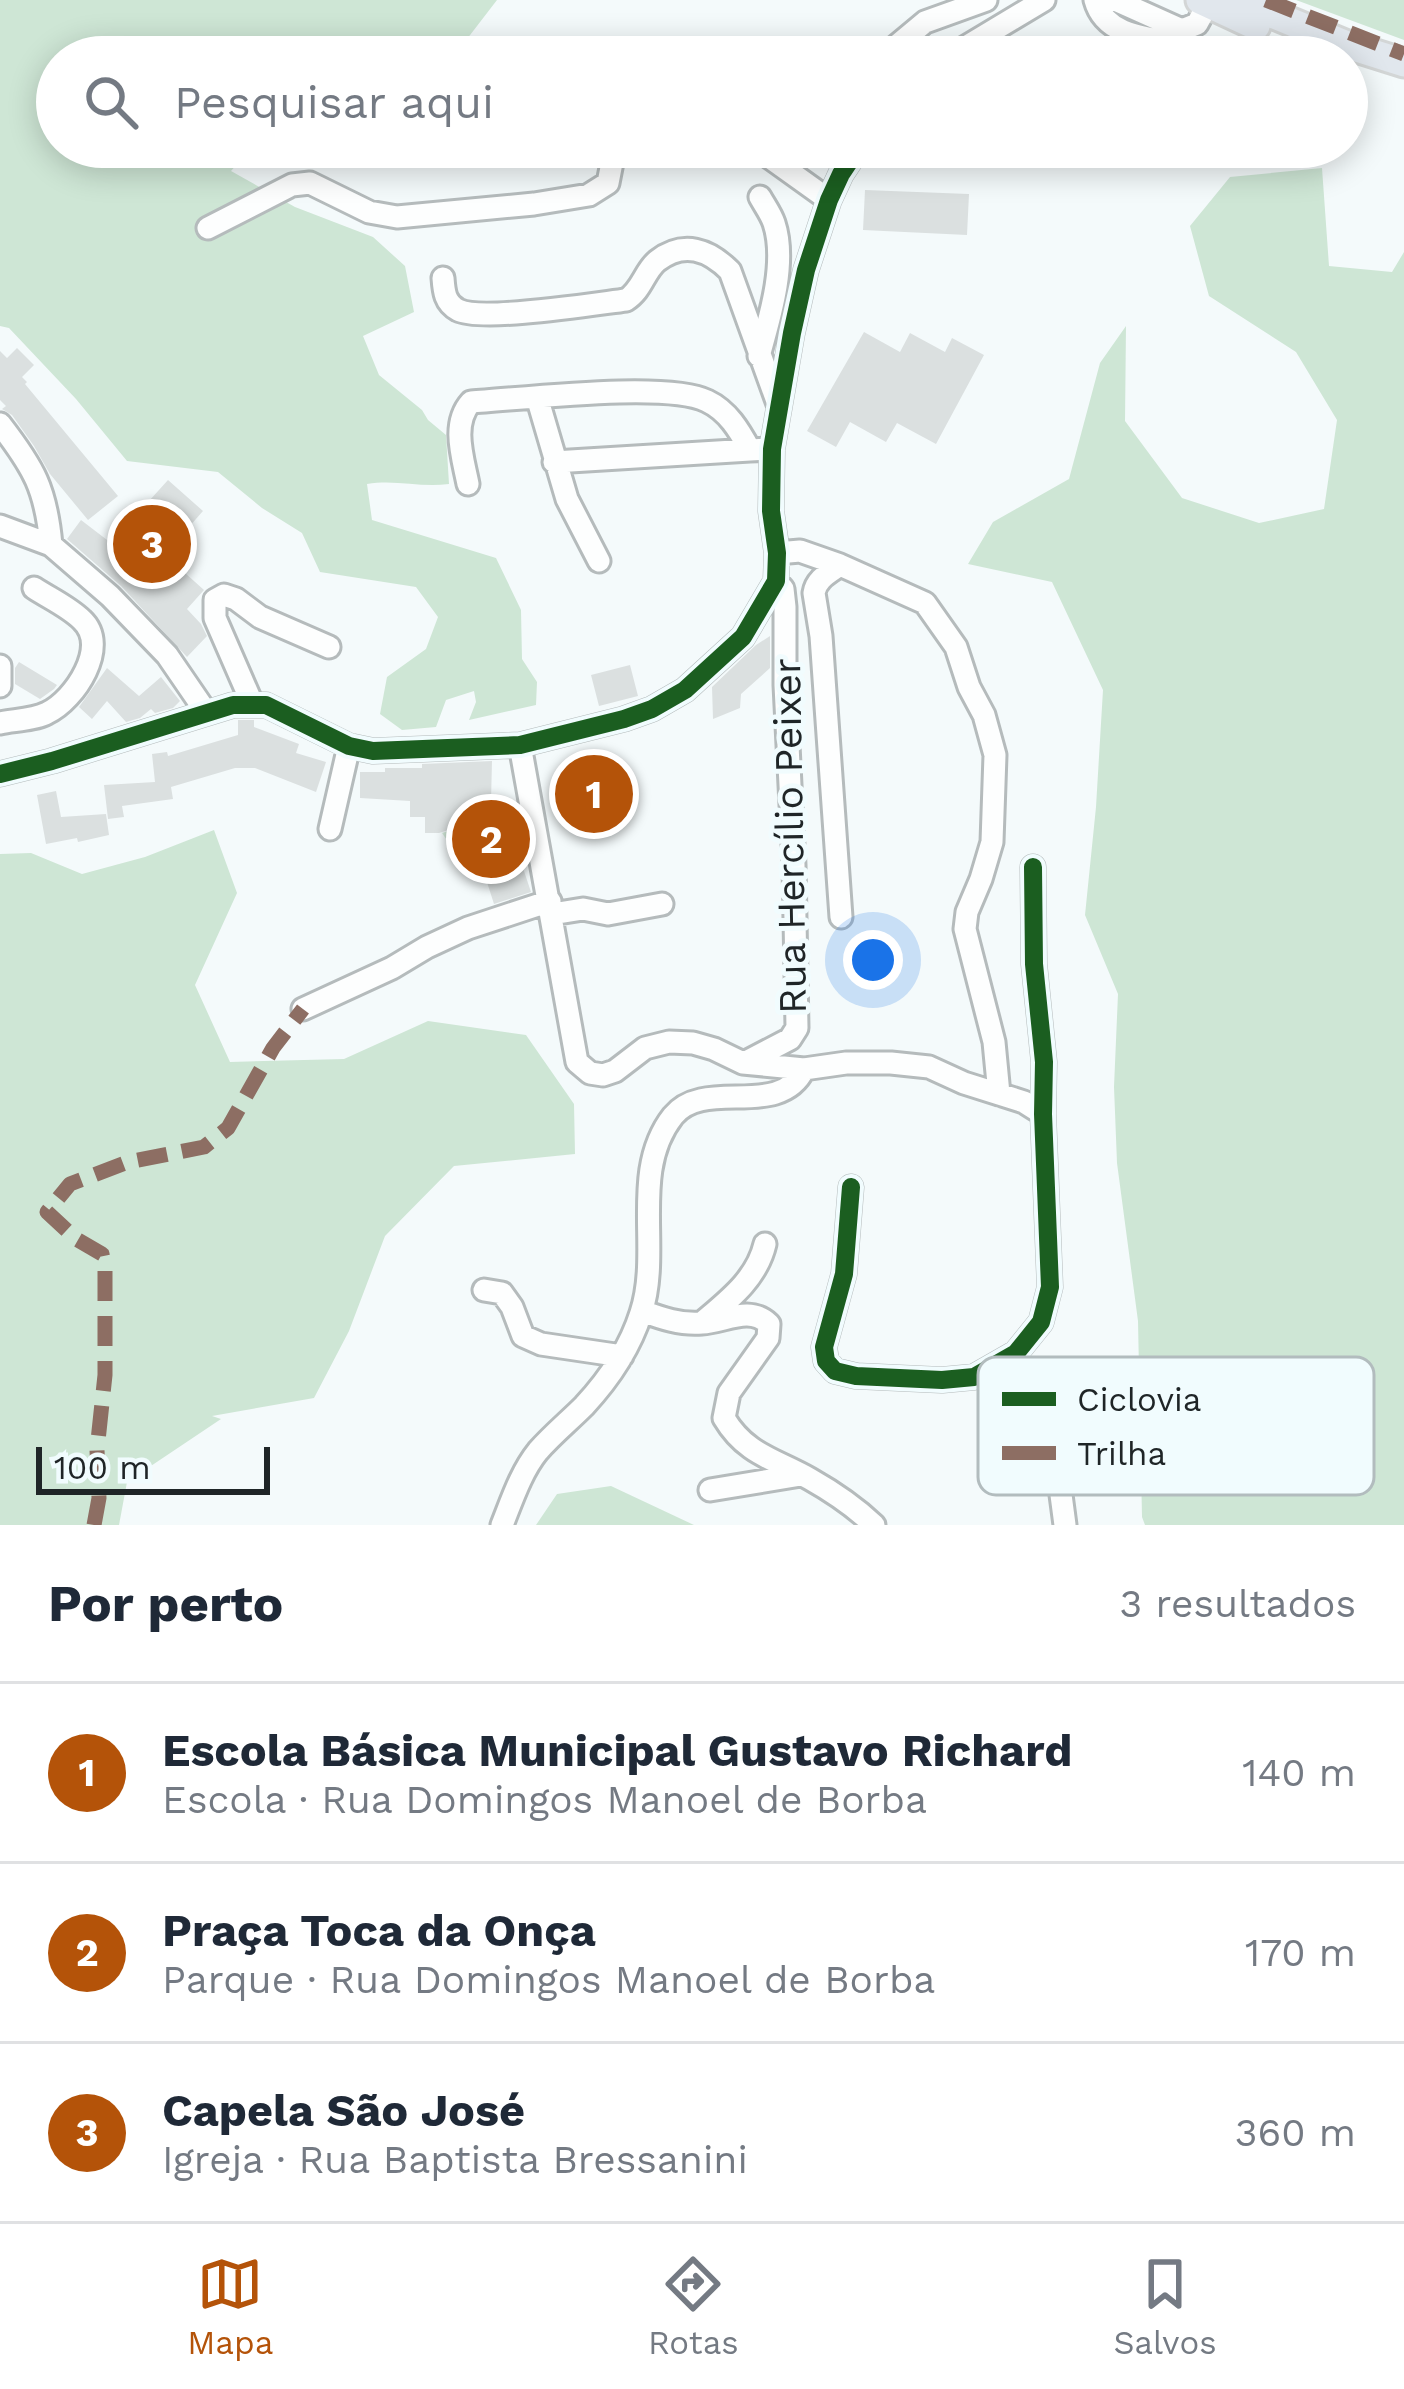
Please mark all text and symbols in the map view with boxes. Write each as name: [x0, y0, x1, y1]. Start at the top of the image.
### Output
search box: [36, 36, 1368, 168]
icon: search: [78, 69, 144, 135]
text: Pesquisar aqui: [174, 76, 494, 129]
pin: 3: [113, 499, 191, 589]
street label: Rua Hercílio Peixer: [764, 658, 815, 1014]
pin: 1: [555, 749, 633, 839]
pin: 2: [452, 794, 530, 884]
your location: [843, 930, 903, 990]
legend: [978, 1357, 1374, 1495]
text: Ciclovia: [1077, 1380, 1201, 1419]
text: Trilha: [1077, 1434, 1166, 1473]
scale bar: [36, 1441, 270, 1494]
text: 100 m: [54, 1448, 151, 1487]
text: Por perto: [48, 1574, 283, 1633]
text: 3 resultados: [1120, 1581, 1356, 1626]
text: Escola Básica Municipal Gustavo Richard: [162, 1724, 1072, 1777]
text: 1: [79, 1750, 95, 1795]
text: 140 m: [1242, 1750, 1356, 1795]
text: Escola · Rua Domingos Manoel de Borba: [162, 1777, 927, 1822]
text: Praça Toca da Onça: [162, 1904, 596, 1957]
text: 2: [75, 1930, 99, 1975]
text: 170 m: [1245, 1930, 1356, 1975]
text: Parque · Rua Domingos Manoel de Borba: [162, 1957, 935, 2002]
text: Capela São José: [162, 2084, 525, 2137]
text: 3: [75, 2110, 99, 2155]
text: 360 m: [1235, 2110, 1356, 2155]
text: Igreja · Rua Baptista Bressanini: [162, 2137, 748, 2182]
tab: Mapa: [187, 2251, 273, 2362]
tab: Rotas: [648, 2251, 739, 2362]
tab: Salvos: [1113, 2251, 1217, 2362]

